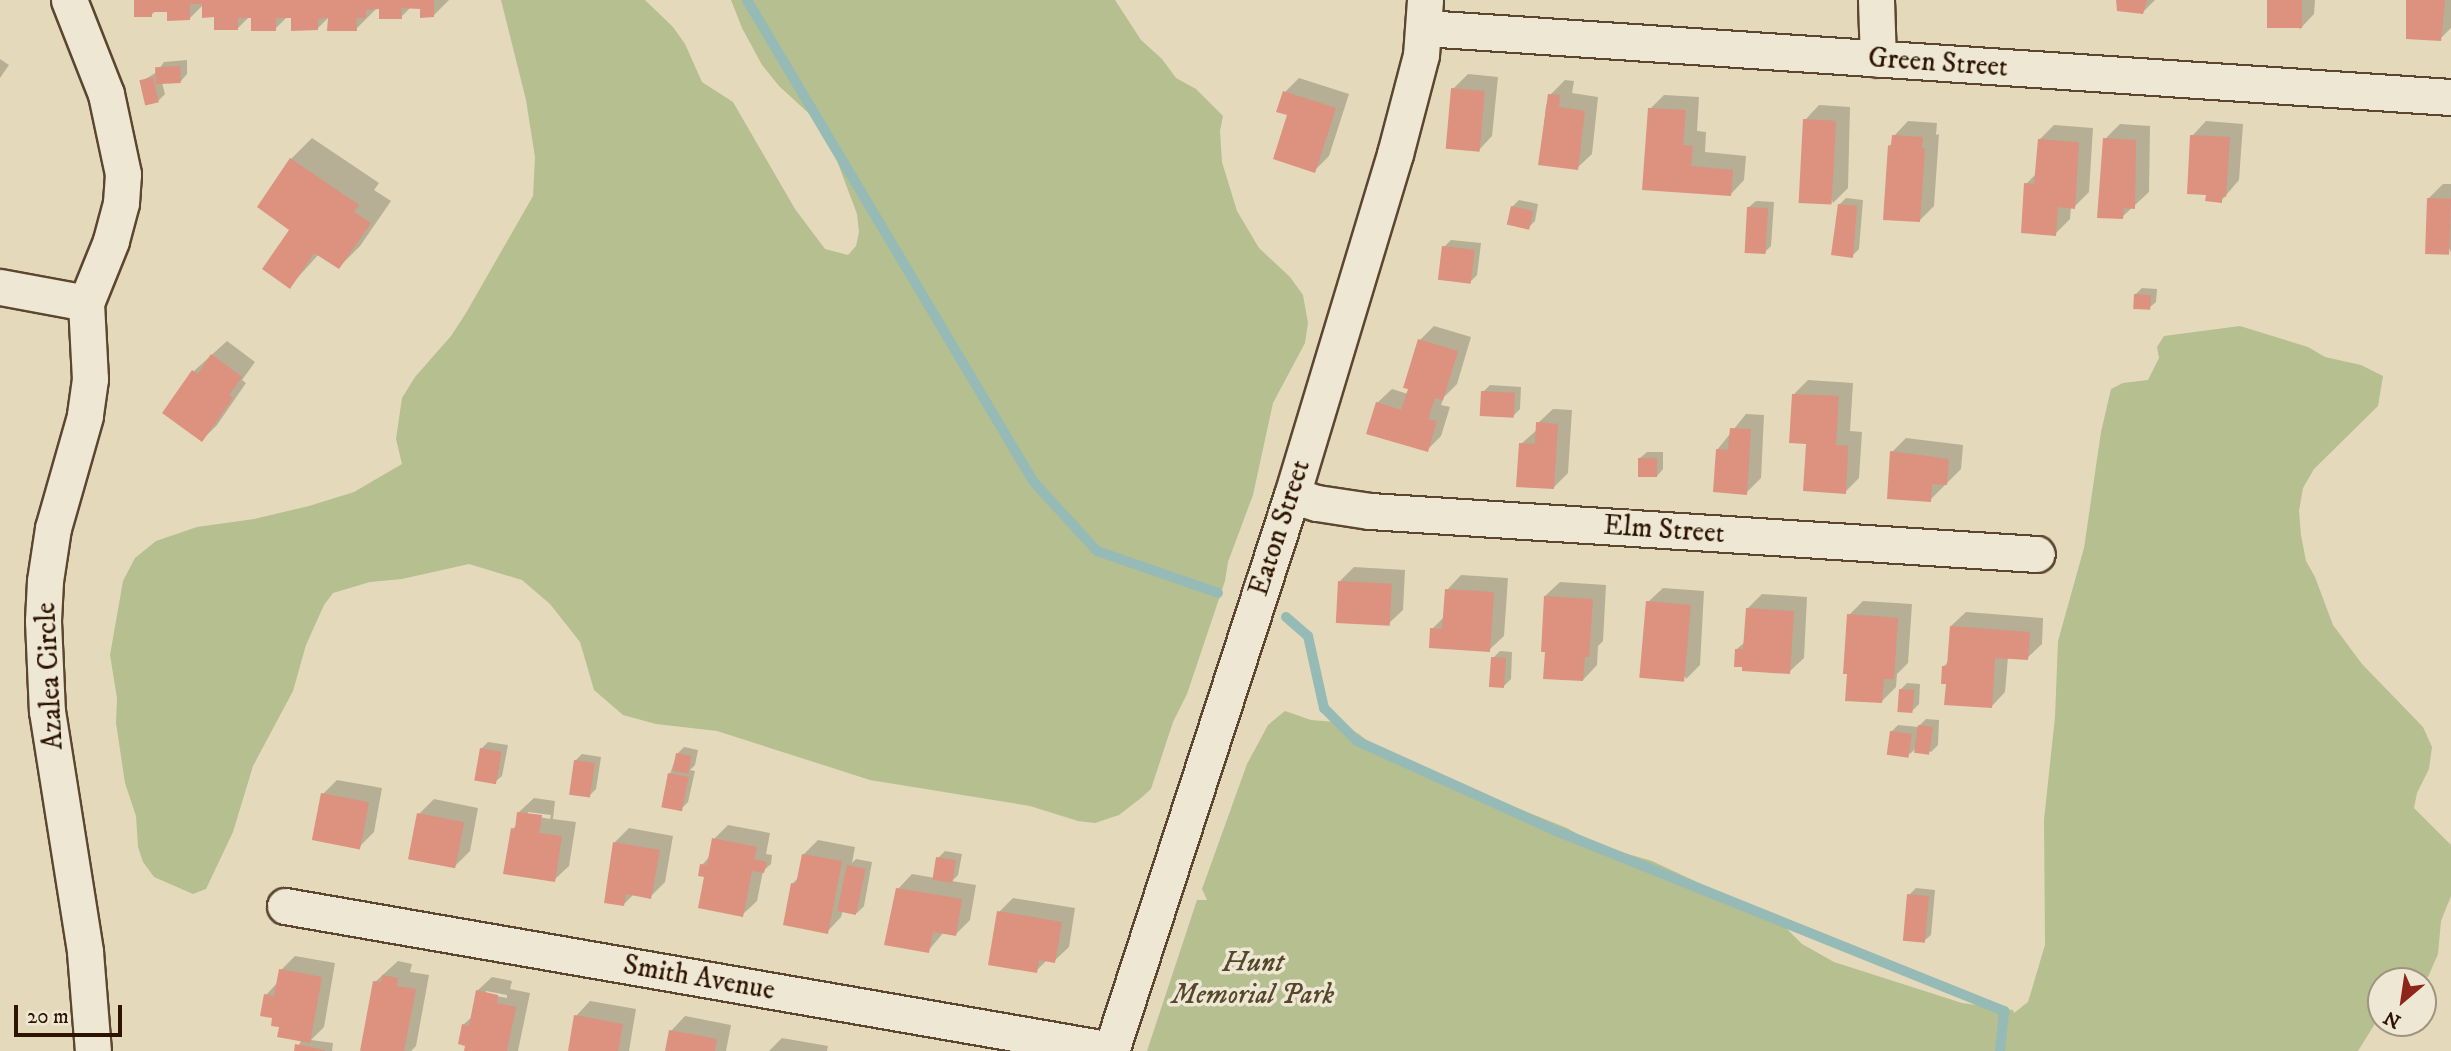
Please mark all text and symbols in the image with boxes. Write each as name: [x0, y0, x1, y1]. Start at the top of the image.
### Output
street label: Green Street: [1867, 41, 2009, 85]
street label: Eaton Street: [1242, 456, 1318, 600]
street label: Elm Street: [1602, 509, 1726, 551]
street label: Azalea Circle: [29, 601, 71, 751]
park label: Hunt Memorial Park: [1172, 946, 1334, 1012]
street label: Smith Avenue: [621, 948, 777, 1008]
north arrow: [2367, 967, 2437, 1037]
scale bar: [18, 992, 126, 1036]
text: 20 m: [27, 1004, 69, 1030]
text: N: [2380, 1005, 2405, 1033]

